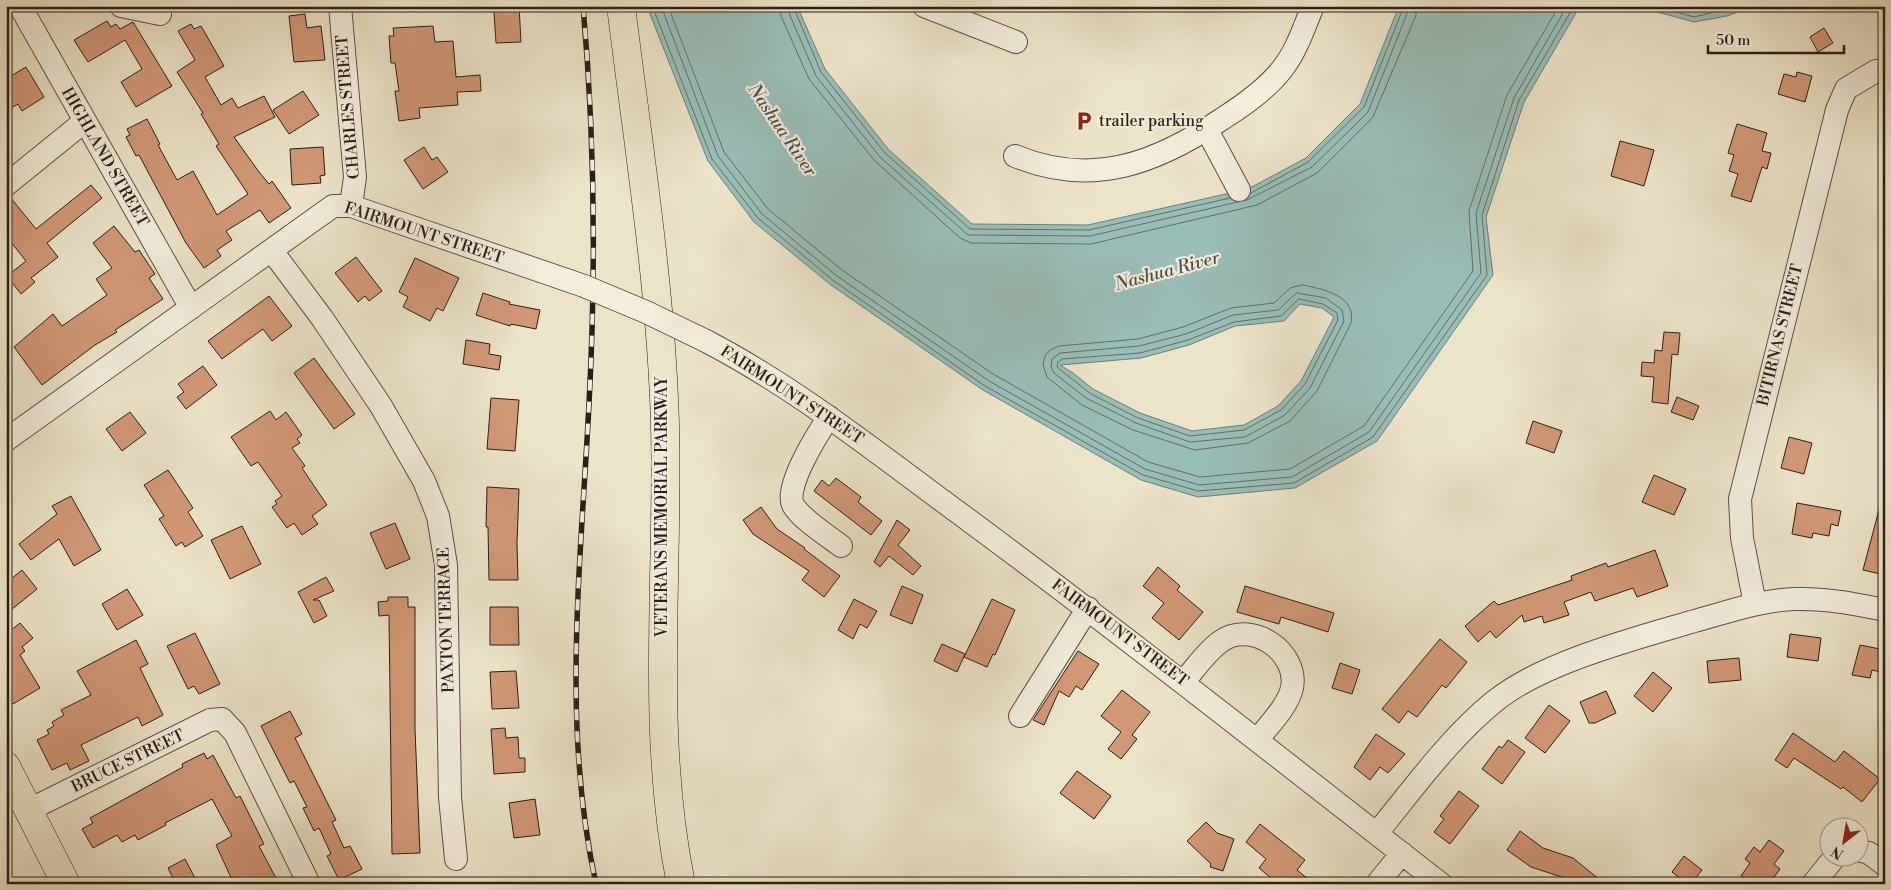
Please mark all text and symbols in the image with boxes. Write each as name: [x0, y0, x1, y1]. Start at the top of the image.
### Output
scale bar: [1708, 22, 1845, 54]
text: 50 m: [1716, 31, 1750, 50]
street label: CHARLES STREET: [332, 34, 364, 180]
water label: Nashua River: [742, 78, 822, 181]
street label: HIGHLAND STREET: [57, 84, 153, 230]
parking icon: trailer parking: [1073, 110, 1095, 132]
place label: trailer parking: [1099, 111, 1204, 131]
street label: FAIRMOUNT STREET: [342, 198, 506, 268]
water label: Nashua River: [1111, 246, 1222, 296]
street label: BITIRNAS STREET: [1752, 262, 1807, 409]
street label: FAIRMOUNT STREET: [717, 341, 867, 449]
street label: VETERANS MEMORIAL PARKWAY: [652, 375, 672, 639]
street label: PAXTON TERRACE: [433, 547, 459, 693]
street label: FAIRMOUNT STREET: [1047, 575, 1193, 691]
street label: BRUCE STREET: [67, 725, 188, 797]
north arrow: [1818, 818, 1868, 868]
text: N: [1828, 842, 1847, 863]

